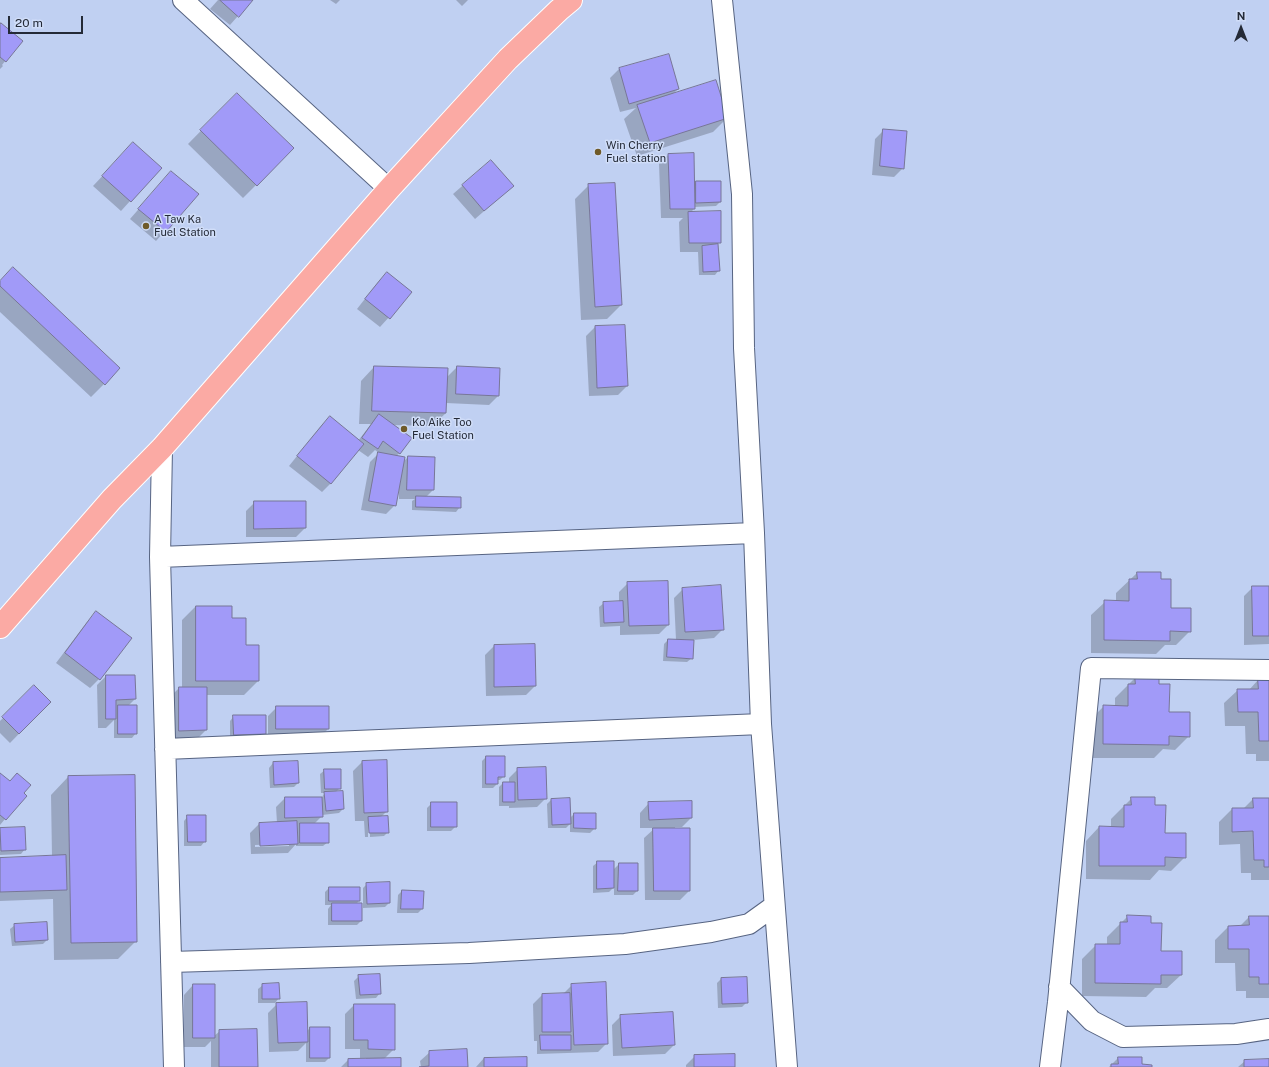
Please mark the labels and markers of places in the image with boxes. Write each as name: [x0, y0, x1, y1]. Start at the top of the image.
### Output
place label: Win Cherry Fuel station: [606, 139, 666, 165]
marker: Win Cherry Fuel station: [593, 147, 603, 157]
place label: A Taw Ka Fuel Station: [154, 213, 216, 239]
marker: A Taw Ka Fuel Station: [141, 221, 151, 231]
place label: Ko Aike Too Fuel Station: [412, 416, 474, 442]
marker: Ko Aike Too Fuel Station: [399, 424, 409, 434]

